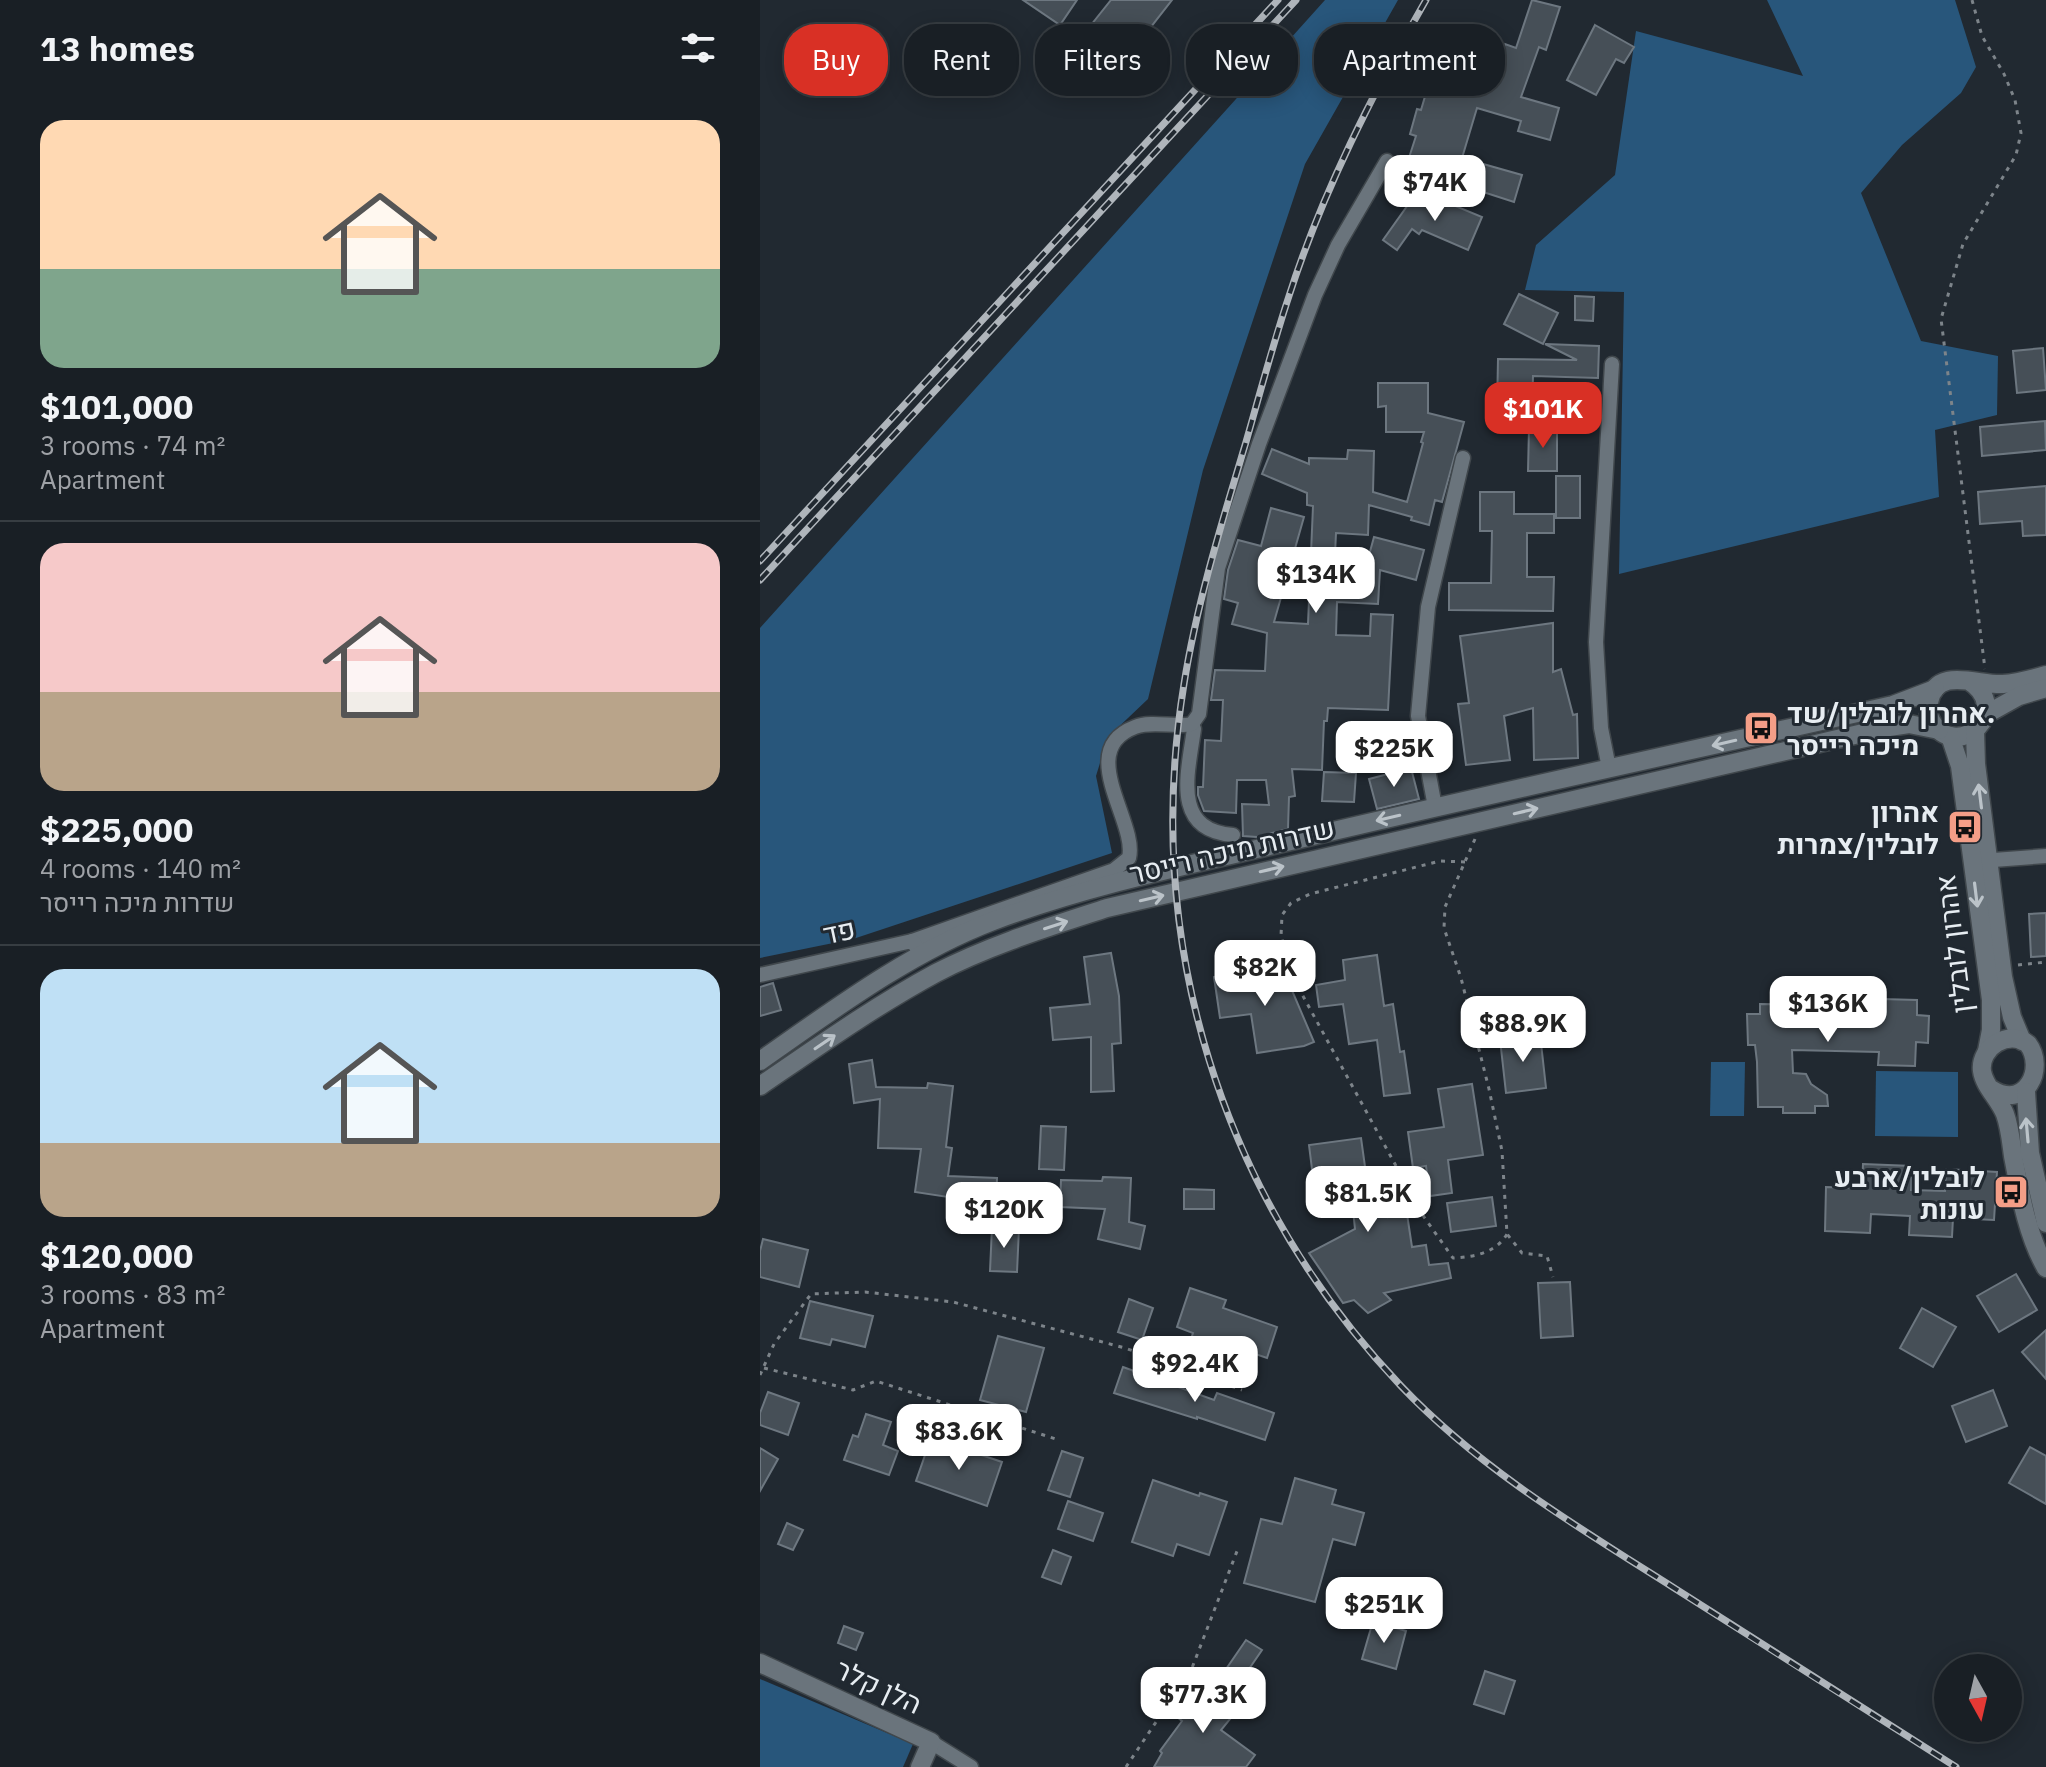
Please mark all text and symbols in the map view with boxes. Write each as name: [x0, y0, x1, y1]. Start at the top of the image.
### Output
chip: Buy: [784, 24, 888, 96]
chip: Rent: [904, 24, 1019, 96]
chip: Filters: [1035, 24, 1170, 96]
chip: New: [1186, 24, 1298, 96]
chip: Apartment: [1314, 24, 1505, 96]
text: 13 homes: [40, 26, 195, 70]
icon: filters: [676, 26, 720, 70]
pin: $74K: [1388, 155, 1482, 223]
text: $74K: [1403, 164, 1467, 198]
icon: home: [308, 172, 452, 316]
pin: $101K: [1487, 382, 1599, 450]
text: $101,000: [40, 384, 193, 428]
text: $101K: [1503, 391, 1583, 425]
text: 3 rooms · 74 m²: [40, 428, 225, 462]
text: Apartment: [40, 462, 165, 496]
pin: $134K: [1260, 547, 1372, 615]
text: $134K: [1276, 556, 1356, 590]
icon: home: [308, 595, 452, 739]
place label: אהרון לובלין/שד. מיכה רייסר: [1787, 694, 1996, 763]
bus stop icon: אהרון לובלין/שד. מיכה רייסר: [1742, 709, 1780, 747]
pin: $225K: [1338, 721, 1450, 789]
text: $225K: [1354, 730, 1434, 764]
one-way arrow: [1712, 736, 1737, 751]
one-way arrow: [1972, 784, 1987, 809]
place label: אהרון לובלין/צמרות: [1778, 793, 1939, 862]
one-way arrow: [1512, 803, 1538, 818]
text: $225,000: [40, 807, 193, 851]
street label: שדרות מיכה רייסר: [1126, 808, 1338, 892]
bus stop icon: אהרון לובלין/צמרות: [1946, 808, 1984, 846]
one-way arrow: [1376, 811, 1402, 826]
text: 4 rooms · 140 m²: [40, 851, 241, 885]
one-way arrow: [1259, 861, 1285, 876]
street label: אהרון לובלין: [1926, 873, 1980, 1015]
one-way arrow: [1969, 882, 1984, 907]
text: שדרות מיכה רייסר: [40, 885, 235, 919]
one-way arrow: [1139, 889, 1164, 904]
street label: פד: [819, 910, 859, 952]
one-way arrow: [1043, 917, 1068, 932]
pin: $82K: [1218, 940, 1312, 1008]
text: $82K: [1233, 949, 1297, 983]
pin: $136K: [1772, 976, 1884, 1044]
text: $136K: [1788, 985, 1868, 1019]
pin: $88.9K: [1458, 996, 1588, 1064]
text: $88.9K: [1479, 1005, 1567, 1039]
icon: home: [308, 1021, 452, 1165]
one-way arrow: [813, 1034, 835, 1050]
one-way arrow: [2020, 1117, 2035, 1144]
place label: לובלין/ארבע עונות: [1834, 1158, 1985, 1227]
pin: $81.5K: [1303, 1166, 1433, 1234]
bus stop icon: לובלין/ארבע עונות: [1992, 1173, 2030, 1211]
text: $81.5K: [1324, 1175, 1412, 1209]
pin: $120K: [948, 1182, 1060, 1250]
text: $120K: [964, 1191, 1044, 1225]
text: $120,000: [40, 1233, 193, 1277]
text: 3 rooms · 83 m²: [40, 1277, 225, 1311]
text: Apartment: [40, 1311, 165, 1345]
pin: $92.4K: [1130, 1336, 1260, 1404]
text: $92.4K: [1151, 1345, 1239, 1379]
pin: $83.6K: [894, 1404, 1024, 1472]
text: $83.6K: [915, 1413, 1003, 1447]
pin: $251K: [1328, 1577, 1440, 1645]
text: $251K: [1344, 1586, 1424, 1620]
street label: הלן קלר: [830, 1650, 928, 1722]
north arrow: [1934, 1654, 2022, 1742]
map controls: [1934, 1654, 2022, 1742]
pin: $77.3K: [1138, 1667, 1268, 1735]
text: $77.3K: [1159, 1676, 1247, 1710]

